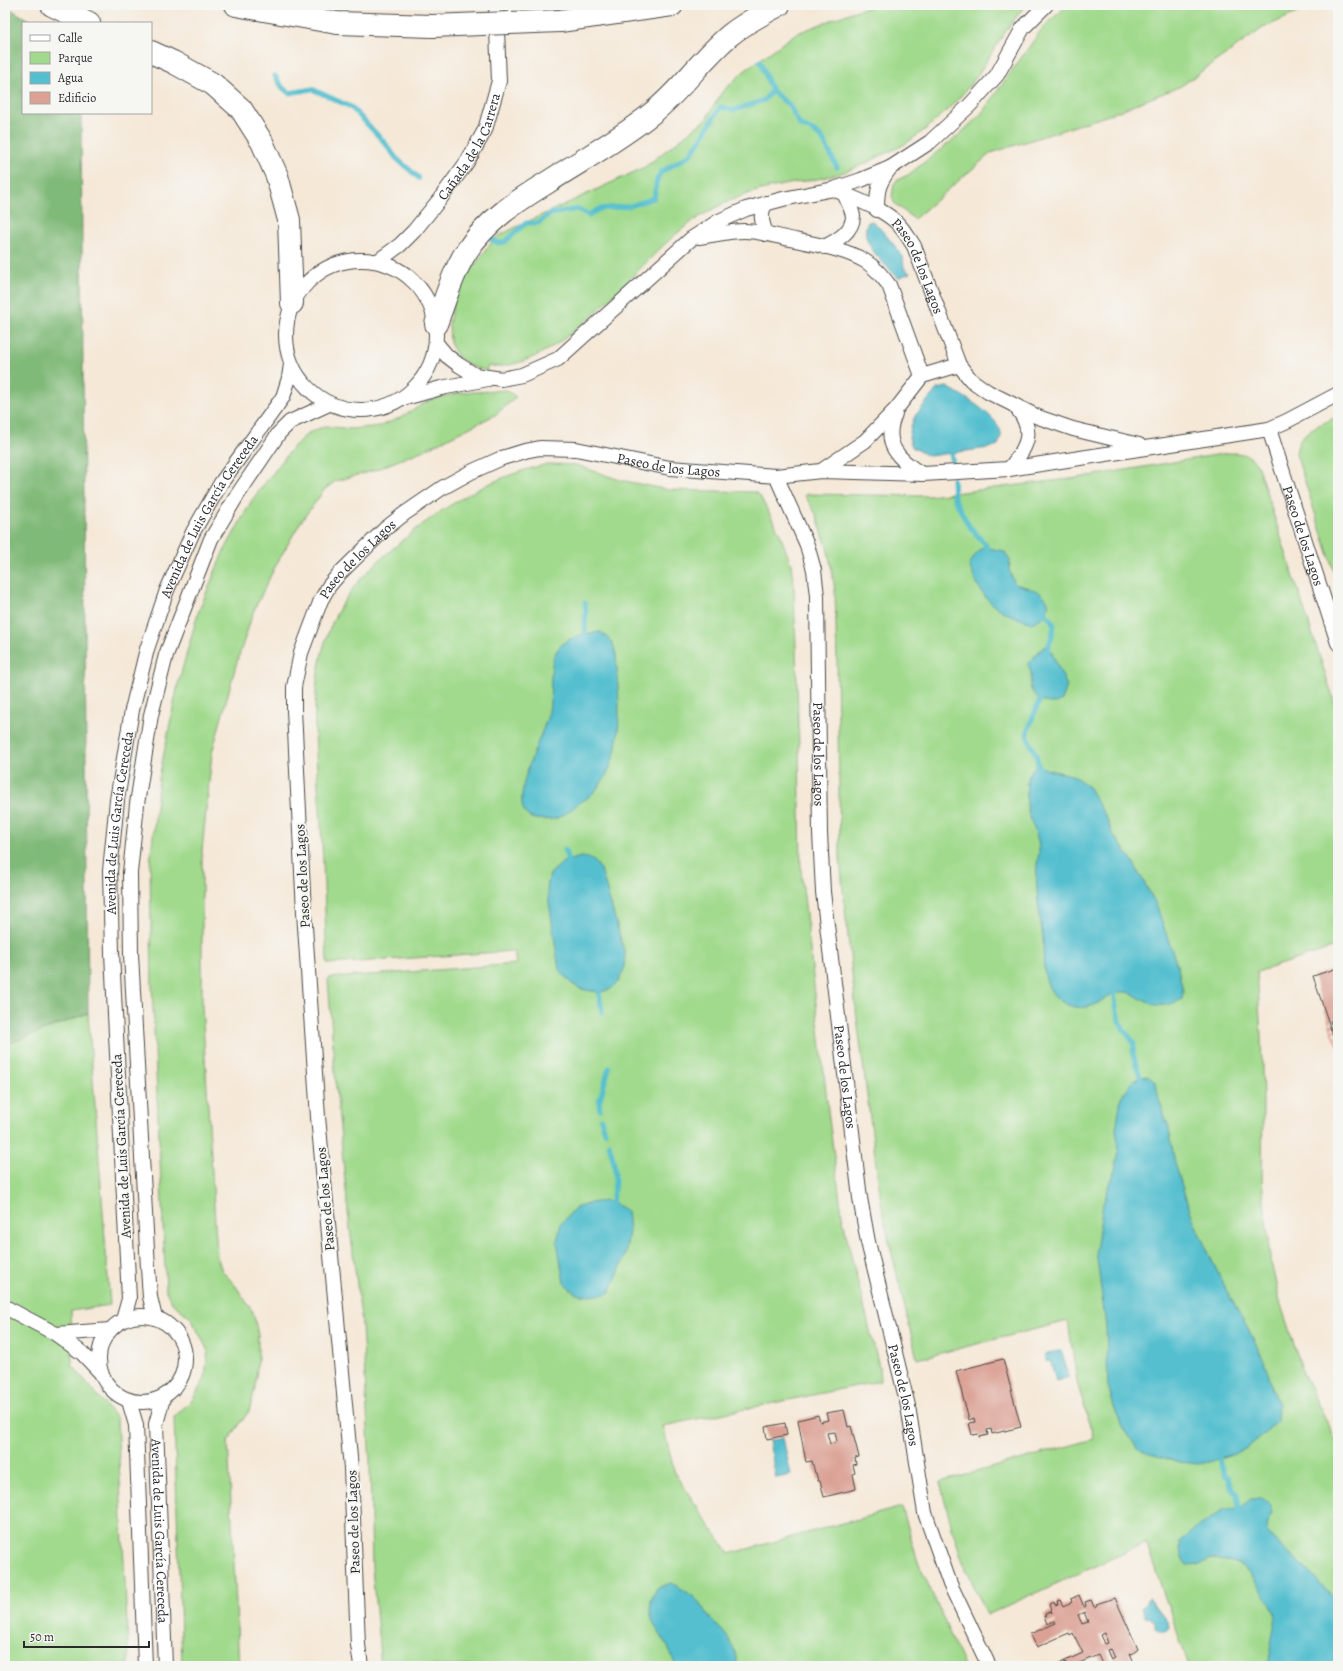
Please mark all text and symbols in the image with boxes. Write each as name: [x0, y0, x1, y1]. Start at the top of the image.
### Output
legend: [22, 22, 152, 114]
text: Calle: [58, 30, 82, 46]
text: Parque: [58, 50, 93, 66]
text: Agua: [57, 70, 84, 86]
text: Edificio: [58, 90, 96, 106]
street label: Cañada de la Carrera: [433, 90, 505, 204]
street label: Paseo de los Lagos: [887, 214, 948, 316]
street label: Avenida de Luis García Cereceda: [156, 431, 263, 601]
street label: Paseo de los Lagos: [615, 449, 721, 482]
street label: Paseo de los Lagos: [1278, 483, 1328, 588]
street label: Paseo de los Lagos: [315, 515, 400, 603]
street label: Paseo de los Lagos: [808, 702, 829, 807]
street label: Avenida de Luis García Cereceda: [101, 729, 138, 916]
street label: Paseo de los Lagos: [290, 823, 315, 929]
street label: Paseo de los Lagos: [829, 1024, 861, 1130]
street label: Avenida de Luis García Cereceda: [107, 1053, 136, 1240]
street label: Paseo de los Lagos: [311, 1146, 340, 1252]
street label: Paseo de los Lagos: [883, 1342, 923, 1448]
street label: Avenida de Luis García Cereceda: [147, 1437, 172, 1624]
street label: Paseo de los Lagos: [342, 1470, 365, 1574]
scale bar: [24, 1623, 149, 1649]
text: 50 m: [30, 1629, 54, 1645]

